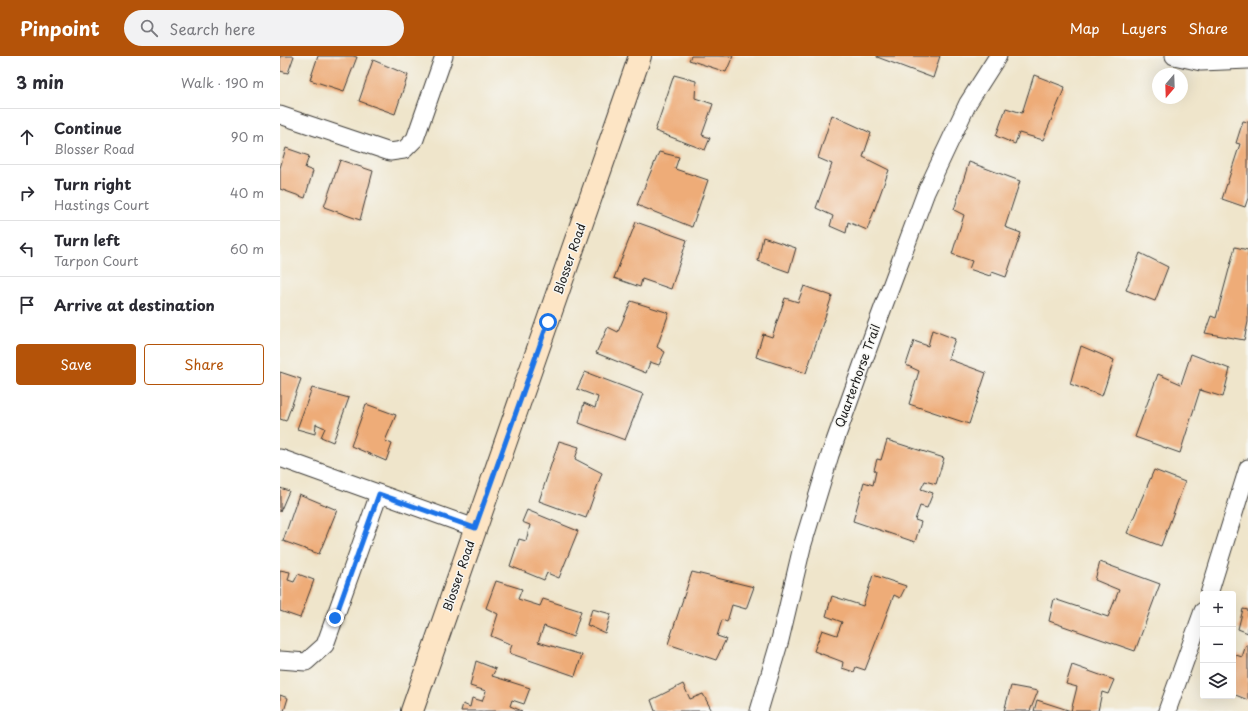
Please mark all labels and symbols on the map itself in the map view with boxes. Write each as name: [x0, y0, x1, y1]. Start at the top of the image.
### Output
north arrow: [1152, 68, 1188, 104]
street label: Blosser Road: [548, 221, 590, 297]
route start: [539, 313, 557, 331]
street label: Quarterhorse Trail: [830, 322, 884, 430]
street label: Blosser Road: [437, 538, 479, 614]
route end: [326, 609, 344, 627]

